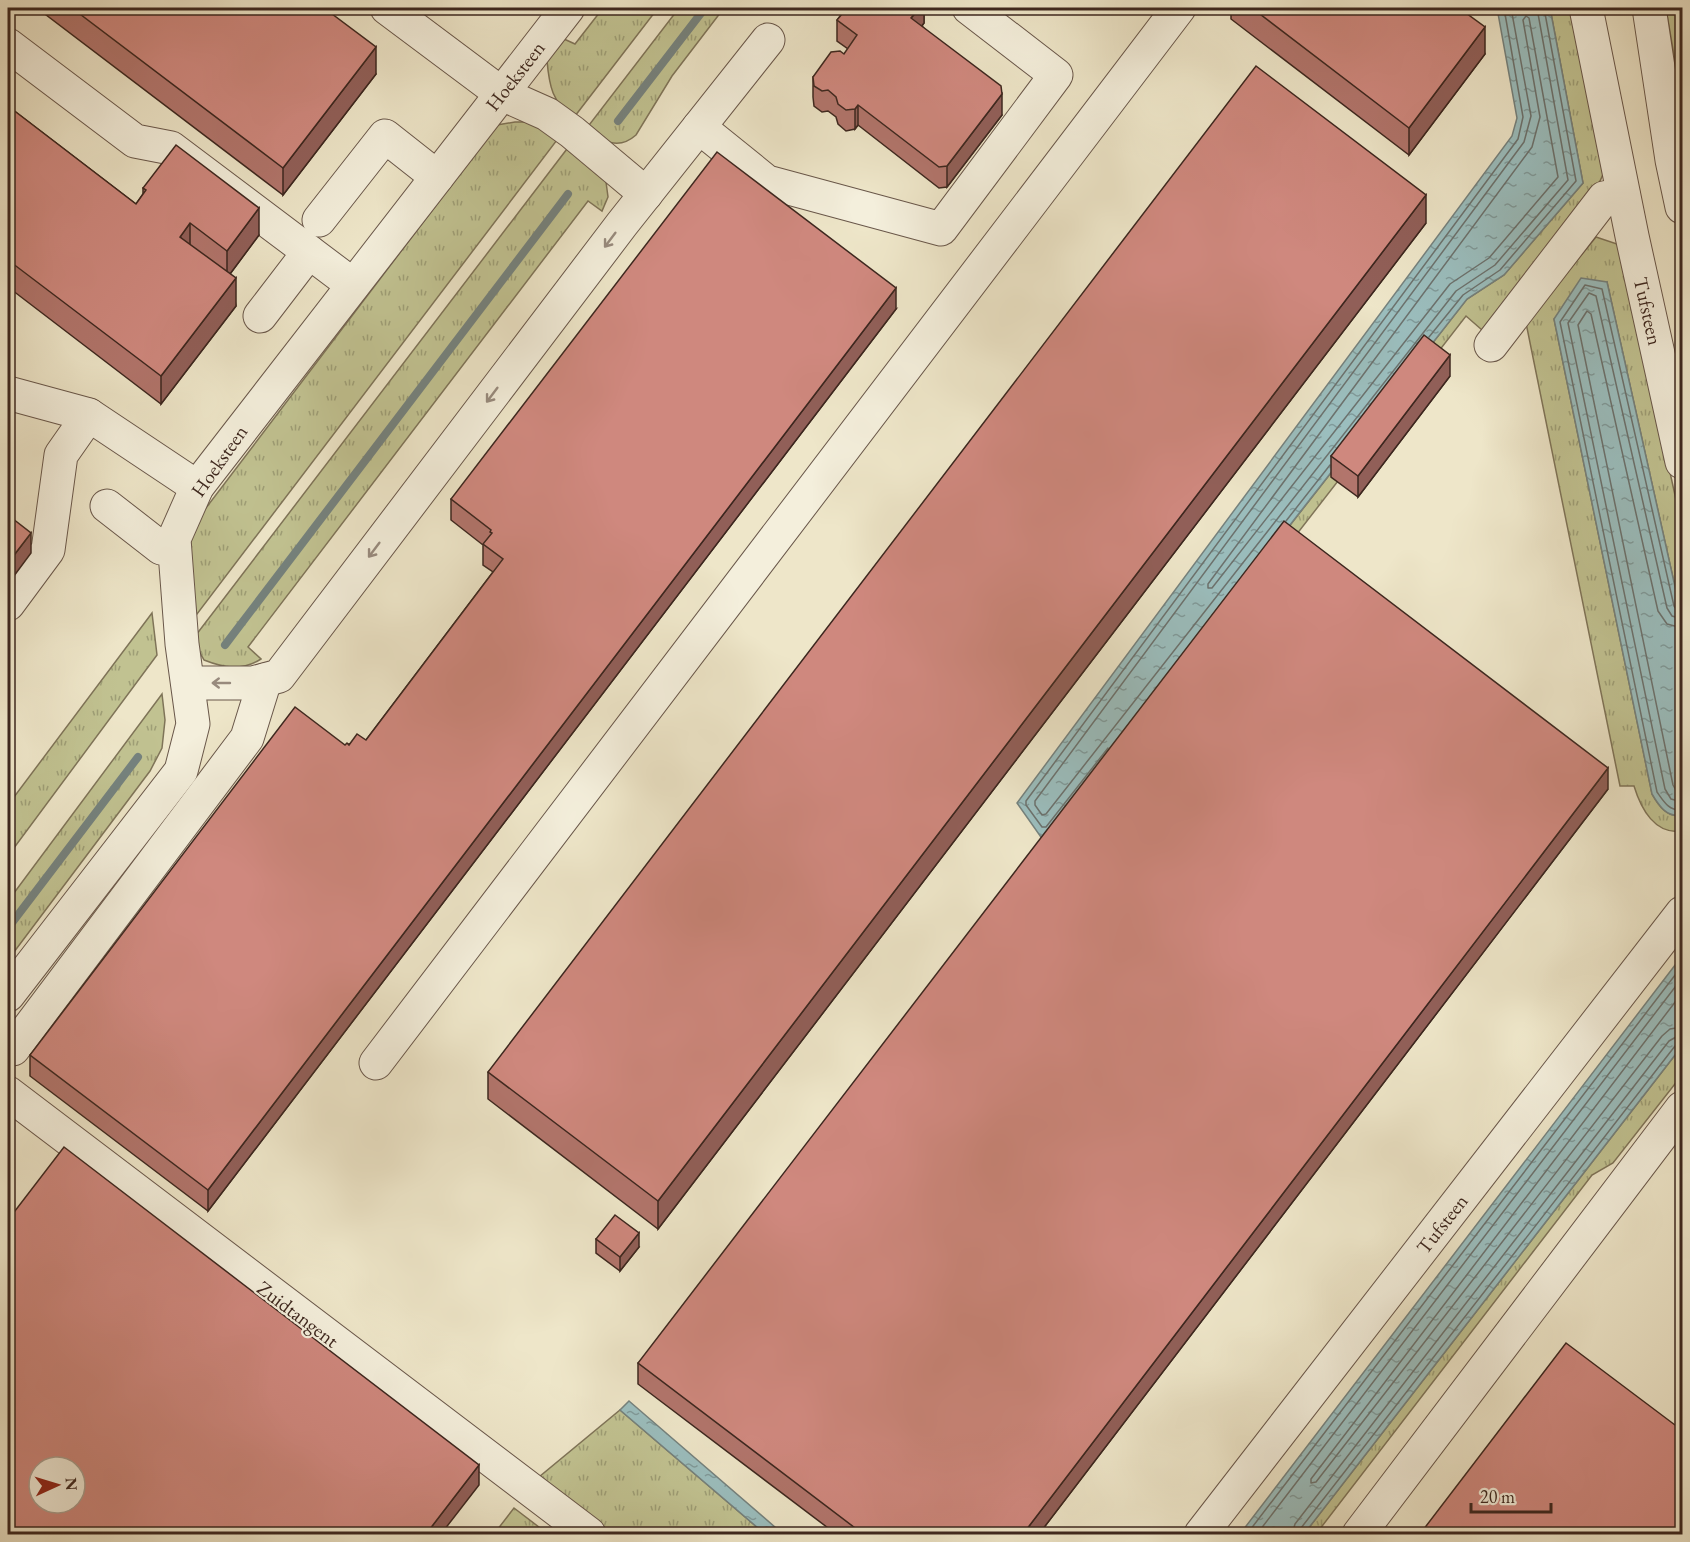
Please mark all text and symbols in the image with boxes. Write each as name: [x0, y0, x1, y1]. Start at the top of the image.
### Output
street label: Hoeksteen: [480, 35, 551, 116]
one-way arrow: [603, 231, 616, 247]
street label: Tufsteen: [1628, 274, 1669, 348]
one-way arrow: [486, 387, 499, 403]
street label: Hoeksteen: [185, 420, 253, 502]
one-way arrow: [368, 542, 380, 558]
one-way arrow: [212, 677, 232, 689]
street label: Tufsteen: [1411, 1188, 1474, 1259]
street label: Zuidtangent: [252, 1275, 345, 1354]
north arrow: [27, 1455, 87, 1515]
scale bar: [1471, 1476, 1550, 1514]
text: N: [61, 1477, 82, 1491]
text: 20 m: [1480, 1485, 1515, 1508]

